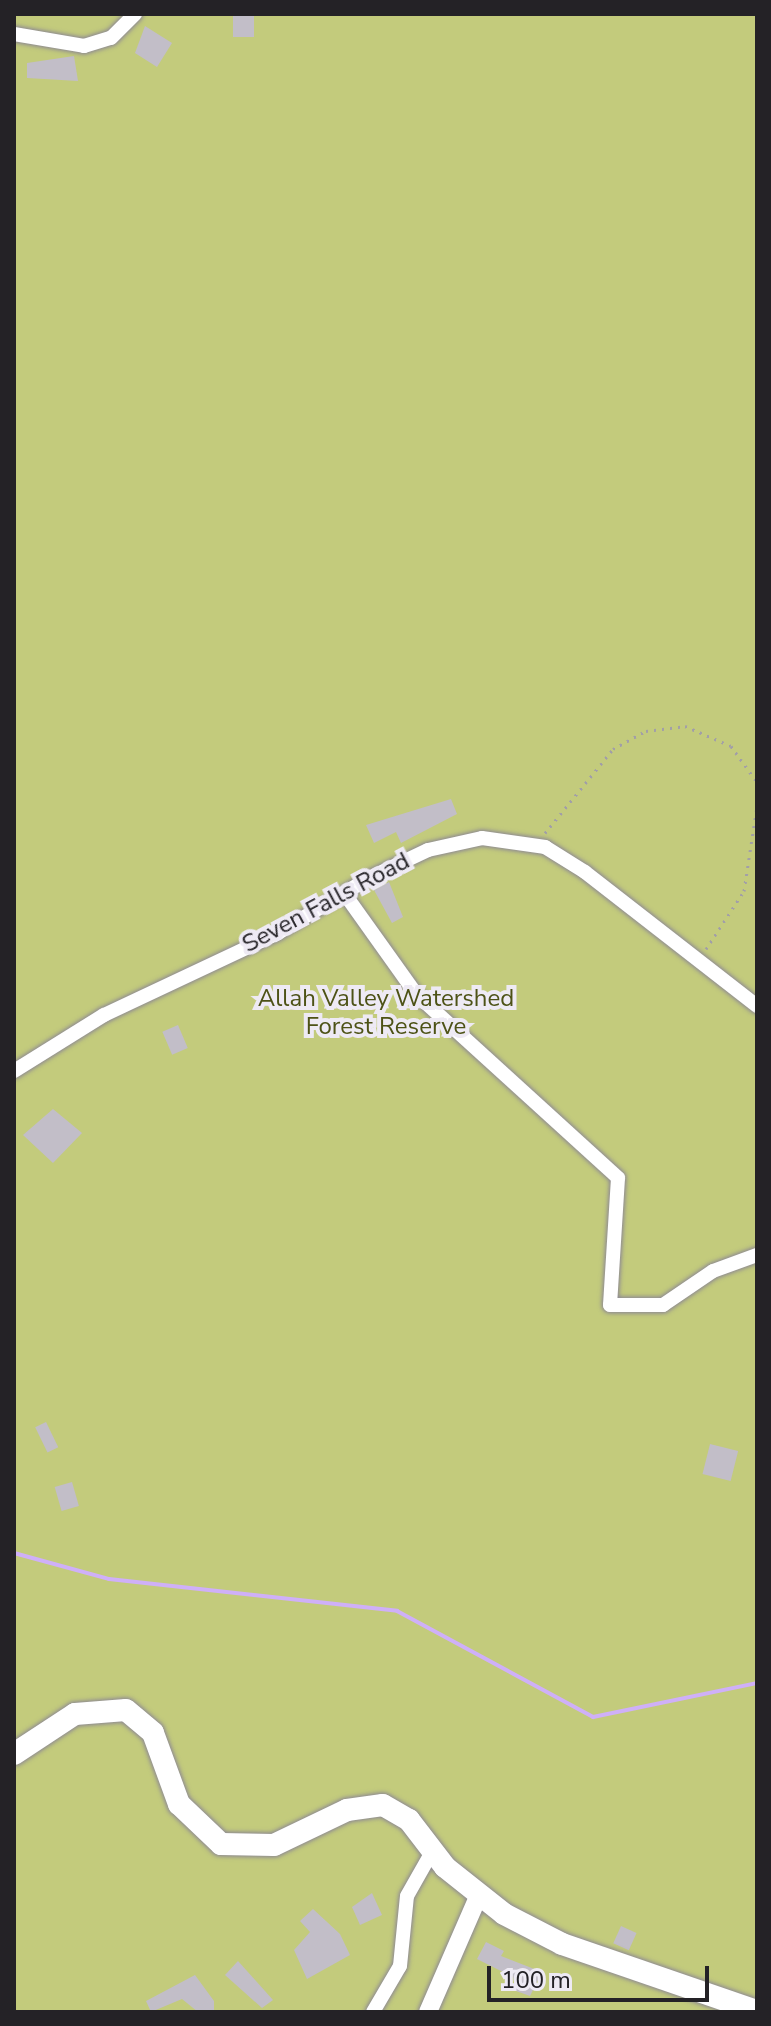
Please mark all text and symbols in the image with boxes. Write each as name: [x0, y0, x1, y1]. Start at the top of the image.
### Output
street label: Seven Falls Road: [237, 847, 415, 959]
park label: Allah Valley Watershed Forest Reserve: [258, 985, 514, 1041]
scale bar: [491, 1950, 713, 2000]
text: 100 m: [501, 1964, 571, 1996]

